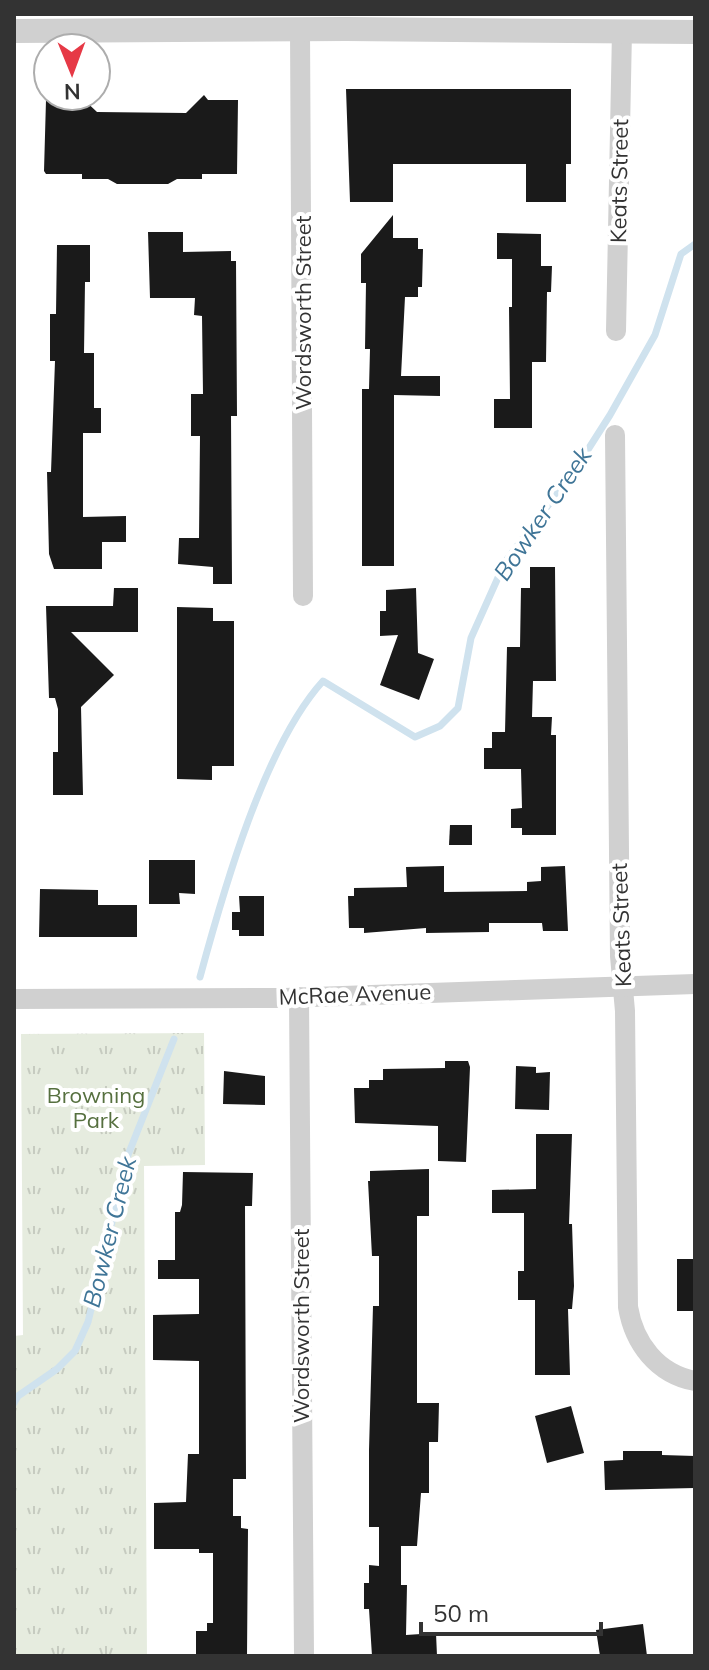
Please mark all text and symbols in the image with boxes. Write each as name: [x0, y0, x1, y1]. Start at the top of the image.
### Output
north arrow: [32, 32, 112, 112]
text: N: [64, 78, 81, 106]
street label: Keats Street: [604, 118, 634, 243]
street label: Wordsworth Street: [289, 215, 317, 410]
water label: Bowker Creek: [487, 441, 598, 586]
street label: Keats Street: [605, 862, 637, 987]
street label: McRae Avenue: [278, 977, 432, 1011]
park label: Browning Park: [47, 1081, 145, 1134]
water label: Bowker Creek: [76, 1153, 142, 1310]
street label: Wordsworth Street: [287, 1228, 315, 1423]
scale bar: [421, 1586, 601, 1636]
text: 50 m: [433, 1598, 489, 1628]

